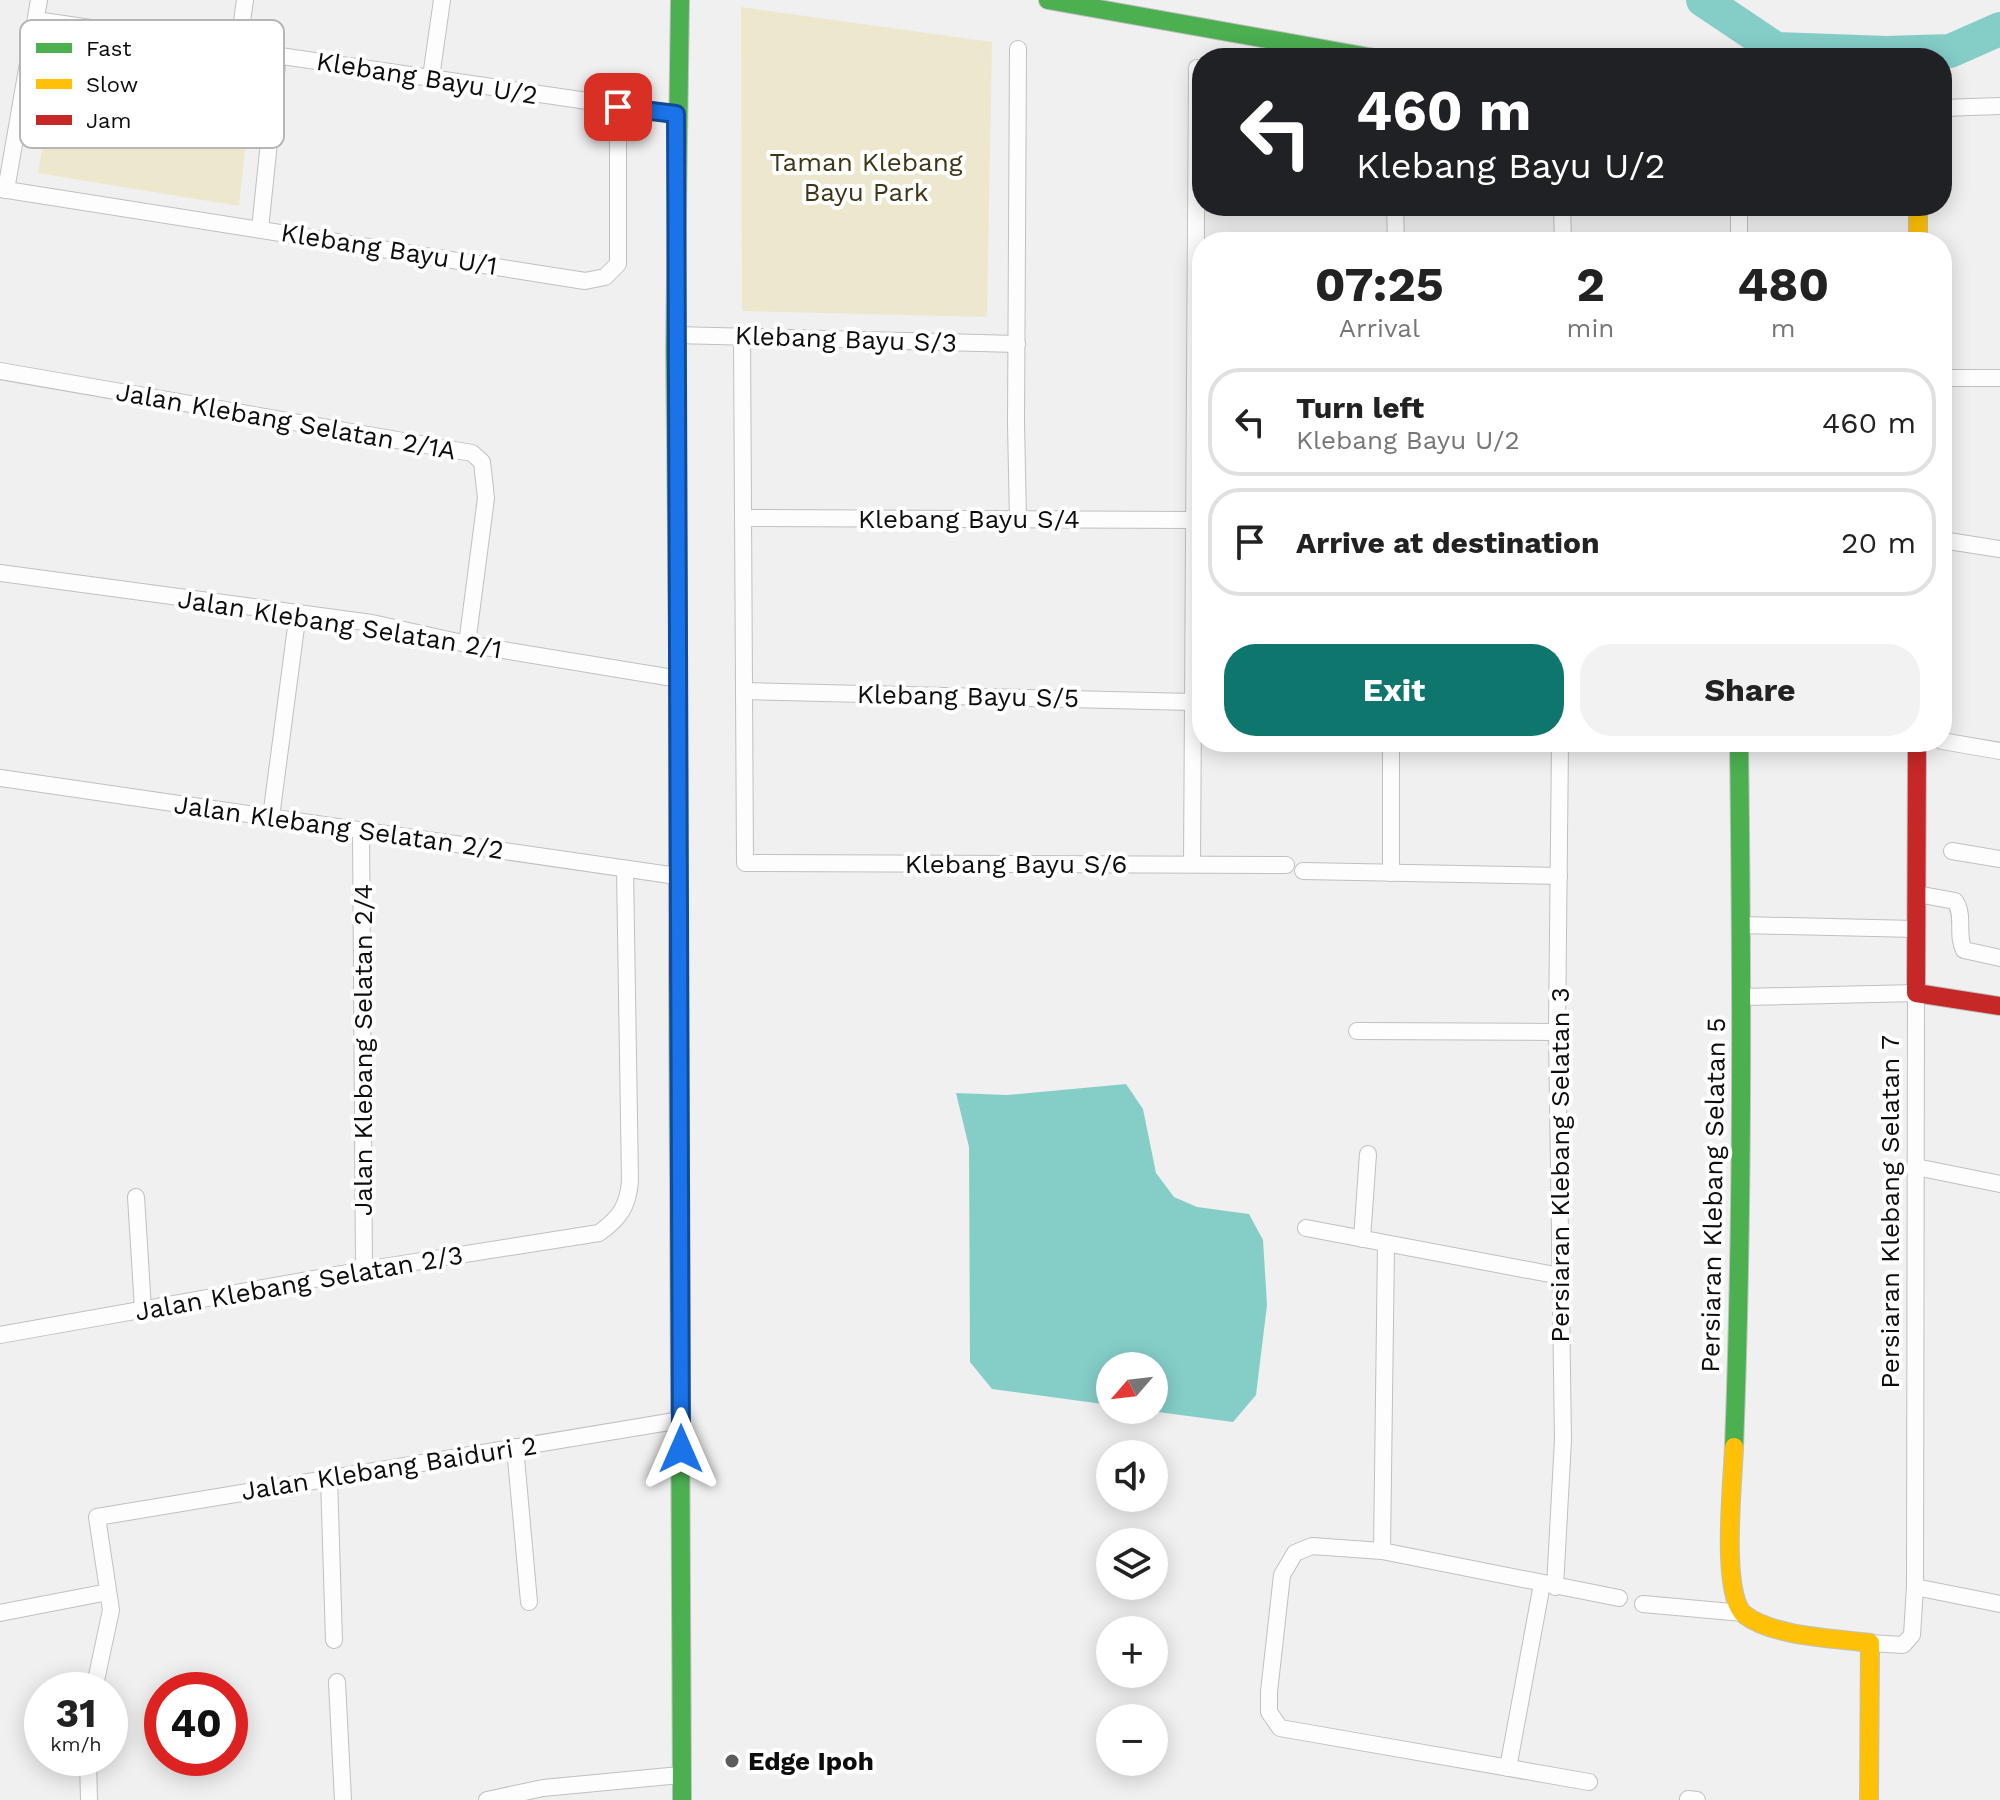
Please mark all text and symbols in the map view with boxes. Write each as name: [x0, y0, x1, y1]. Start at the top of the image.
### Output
legend: [20, 20, 284, 148]
text: Fast: [86, 36, 132, 61]
street label: Klebang Bayu U/2: [314, 46, 540, 110]
text: Slow: [86, 72, 138, 97]
pin: [584, 73, 652, 141]
text: 460 m: [1356, 78, 1531, 144]
icon: left: [1224, 80, 1328, 184]
icon: arrive: [596, 85, 640, 129]
text: Jam: [86, 108, 131, 133]
text: Klebang Bayu U/2: [1356, 145, 1666, 187]
park label: Taman Klebang Bayu Park: [769, 147, 963, 207]
street label: Klebang Bayu U/1: [279, 217, 499, 281]
text: 07:25: [1315, 256, 1444, 313]
text: 2: [1576, 256, 1605, 313]
text: 480: [1737, 256, 1829, 313]
text: Arrival: [1339, 313, 1420, 343]
text: min: [1567, 313, 1614, 343]
text: m: [1771, 313, 1796, 343]
street label: Klebang Bayu S/3: [734, 320, 958, 358]
street label: Jalan Klebang Selatan 2/1A: [114, 376, 458, 466]
text: Turn left: [1296, 390, 1424, 425]
icon: left: [1228, 400, 1272, 444]
text: 460 m: [1822, 405, 1916, 440]
text: Klebang Bayu U/2: [1296, 425, 1520, 455]
street label: Klebang Bayu S/4: [858, 504, 1080, 534]
icon: arrive: [1228, 520, 1272, 564]
text: Arrive at destination: [1296, 525, 1600, 560]
text: 20 m: [1841, 525, 1916, 560]
street label: Jalan Klebang Selatan 2/1: [176, 584, 504, 664]
button: Exit: [1224, 644, 1564, 736]
button: Share: [1580, 644, 1920, 736]
street label: Klebang Bayu S/5: [857, 679, 1079, 713]
street label: Jalan Klebang Selatan 2/2: [172, 789, 506, 865]
street label: Klebang Bayu S/6: [905, 849, 1127, 879]
street label: Jalan Klebang Selatan 2/4: [348, 884, 378, 1216]
street label: Persiaran Klebang Selatan 3: [1545, 987, 1575, 1343]
street label: Persiaran Klebang Selatan 5: [1695, 1017, 1731, 1373]
street label: Persiaran Klebang Selatan 7: [1875, 1035, 1905, 1389]
street label: Jalan Klebang Selatan 2/3: [133, 1239, 465, 1327]
north arrow: [1096, 1352, 1168, 1424]
map controls: [1096, 1352, 1168, 1776]
position arrow: [639, 1407, 723, 1491]
street label: Jalan Klebang Baiduri 2: [239, 1430, 539, 1506]
button: sound: [1096, 1440, 1168, 1512]
button: layers: [1096, 1528, 1168, 1600]
button: +: [1096, 1616, 1168, 1688]
speed limit sign: 40: [144, 1672, 248, 1776]
text: 31: [56, 1690, 96, 1737]
button: −: [1096, 1704, 1168, 1776]
text: km/h: [50, 1732, 102, 1756]
place label: Edge Ipoh: [748, 1746, 874, 1776]
marker: Edge Ipoh: [723, 1752, 741, 1770]

